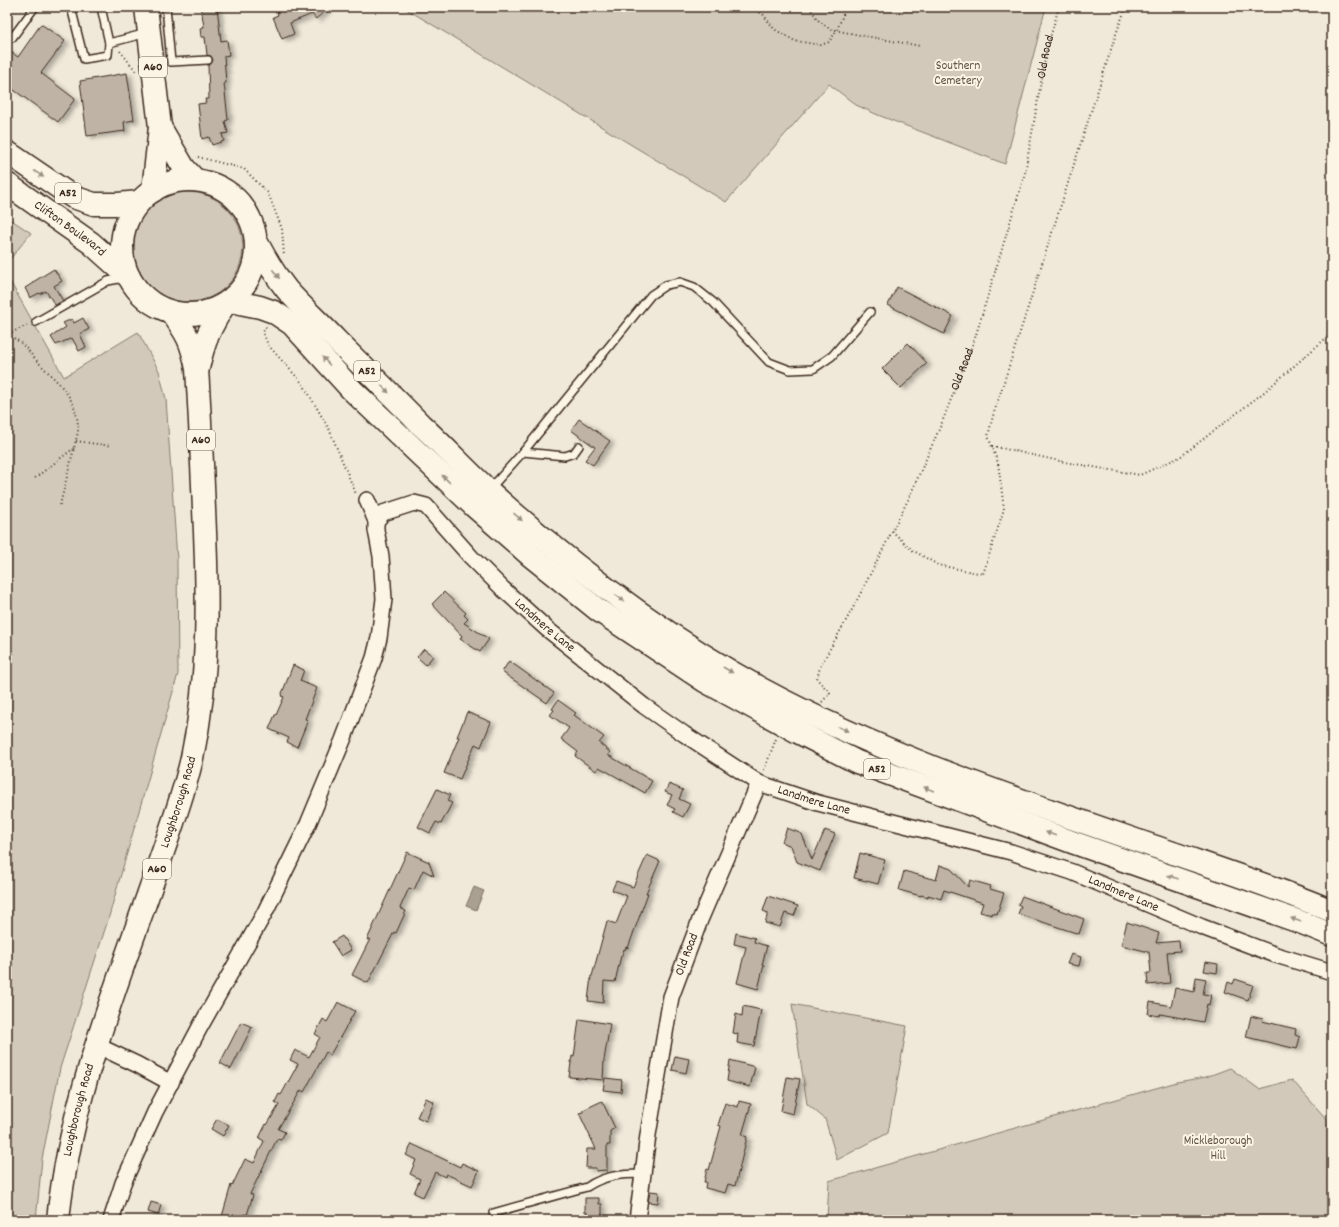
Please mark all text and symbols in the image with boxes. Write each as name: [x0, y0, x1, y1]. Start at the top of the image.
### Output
street label: Old Road: [1032, 33, 1060, 80]
road number: A60: [139, 57, 167, 77]
park label: Southern Cemetery: [934, 57, 982, 91]
one-way arrow: [34, 170, 45, 178]
road number: A52: [55, 183, 81, 203]
street label: Clifton Boulevard: [30, 196, 110, 261]
one-way arrow: [272, 269, 280, 280]
street label: Old Road: [946, 345, 980, 393]
one-way arrow: [321, 356, 331, 366]
road number: A52: [354, 361, 380, 381]
one-way arrow: [380, 384, 390, 393]
road number: A60: [187, 430, 215, 450]
one-way arrow: [441, 474, 451, 484]
one-way arrow: [513, 512, 524, 521]
street label: Landmere Lane: [510, 594, 579, 657]
one-way arrow: [614, 594, 625, 602]
one-way arrow: [722, 666, 734, 673]
one-way arrow: [838, 726, 849, 732]
street label: Loughborough Road: [156, 754, 202, 851]
road number: A52: [864, 759, 890, 779]
street label: Landmere Lane: [775, 780, 852, 820]
one-way arrow: [922, 785, 934, 791]
one-way arrow: [1044, 830, 1056, 836]
road number: A60: [143, 859, 171, 879]
street label: Landmere Lane: [1085, 870, 1162, 917]
one-way arrow: [1167, 874, 1179, 880]
one-way arrow: [1290, 917, 1302, 923]
street label: Old Road: [670, 931, 704, 978]
street label: Loughborough Road: [58, 1061, 100, 1158]
park label: Mickleborough Hill: [1184, 1132, 1252, 1166]

